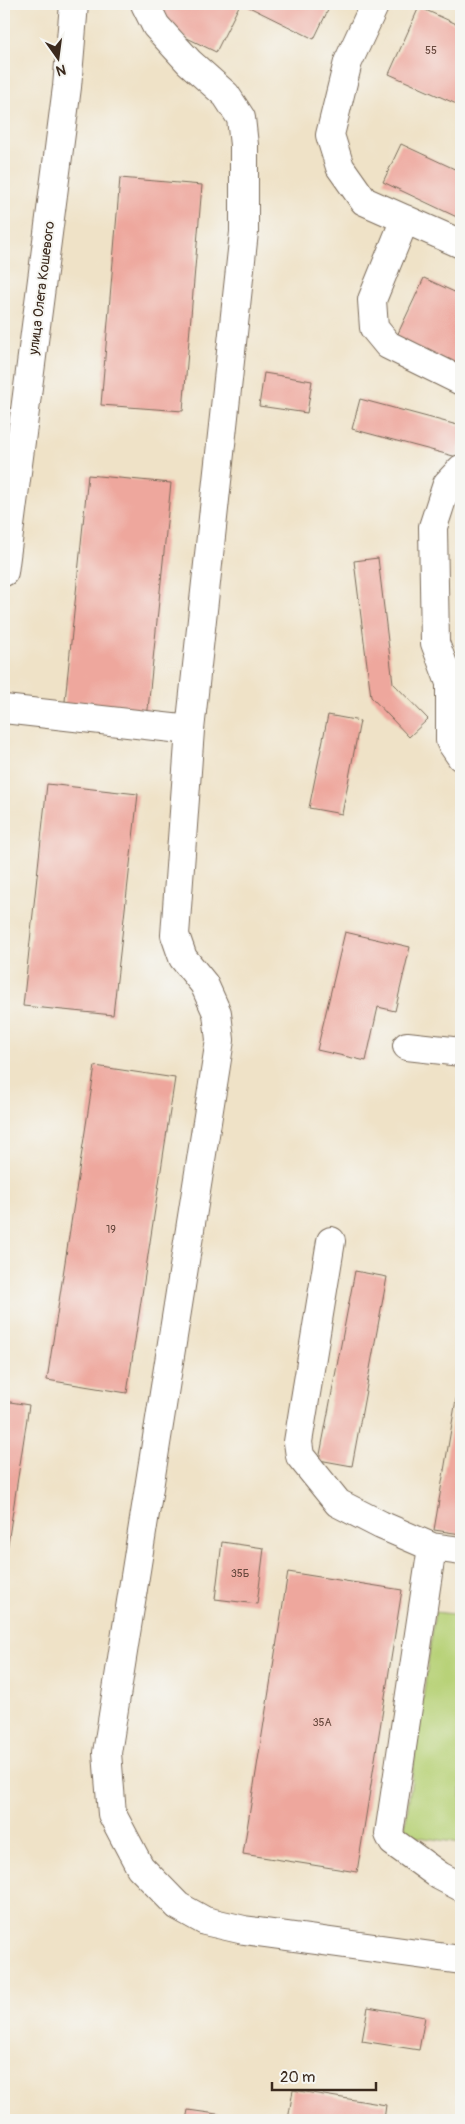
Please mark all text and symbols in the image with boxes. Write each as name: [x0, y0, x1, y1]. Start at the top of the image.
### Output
north arrow: [32, 32, 82, 82]
house number: 55: [425, 44, 437, 57]
text: N: [54, 61, 68, 80]
street label: улица Олега Кошевого: [25, 220, 58, 357]
house number: 19: [106, 1223, 116, 1236]
house number: 35Б: [231, 1567, 249, 1580]
house number: 35А: [312, 1716, 332, 1729]
scale bar: [272, 2059, 376, 2091]
text: 20 m: [280, 2068, 315, 2087]

